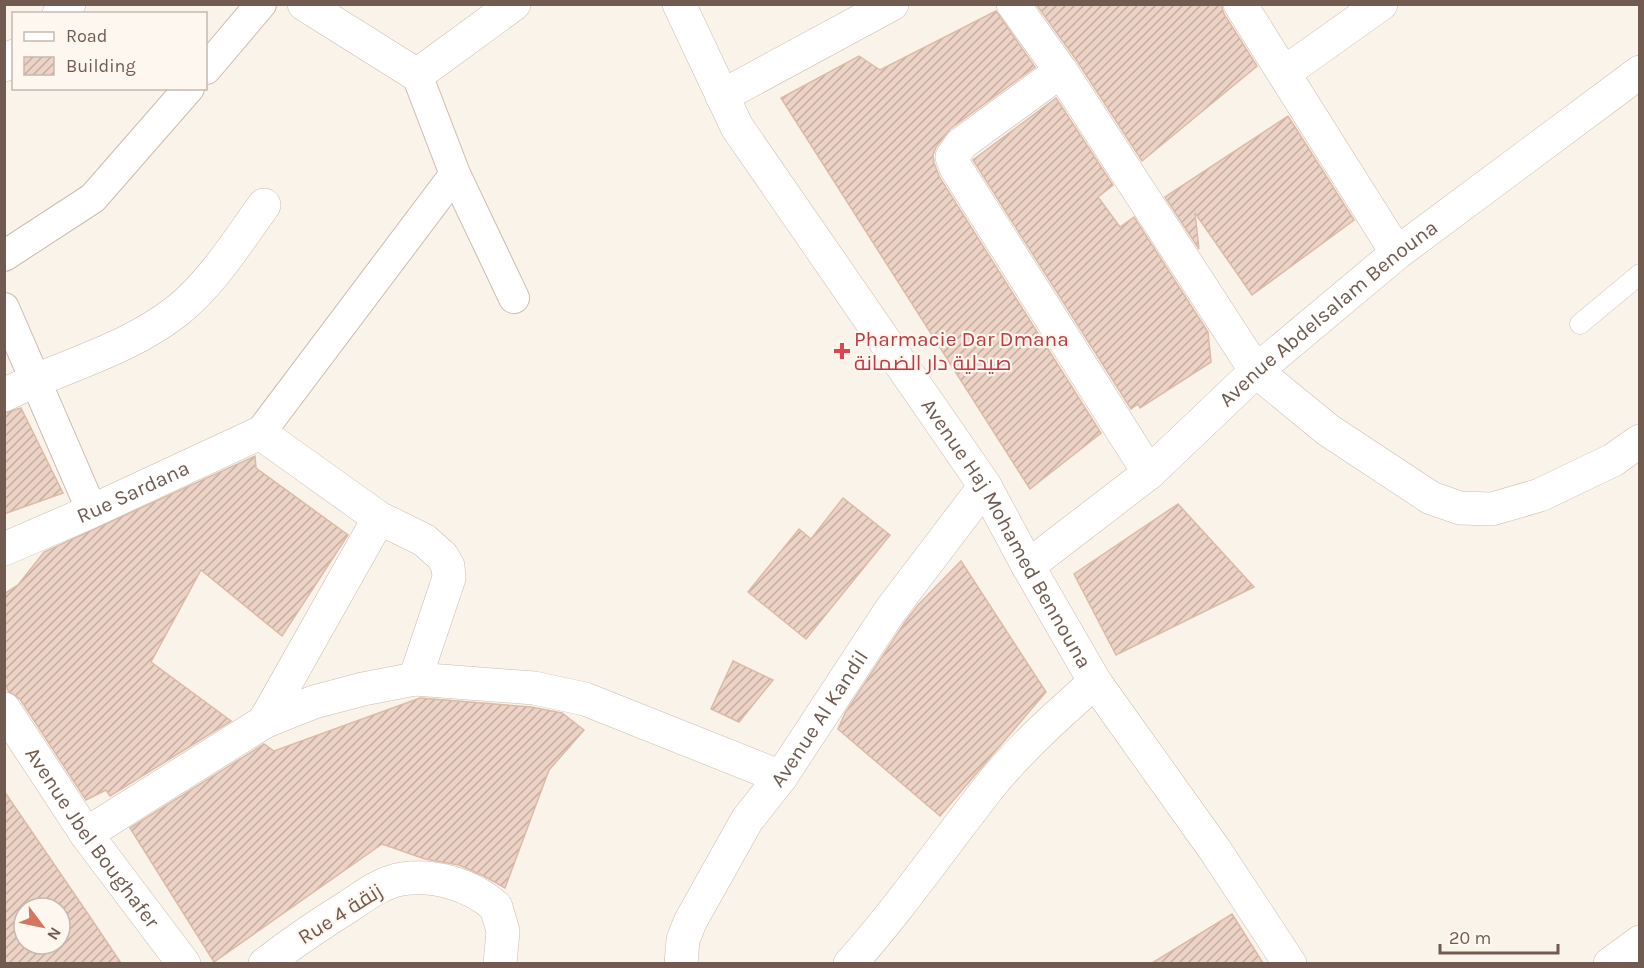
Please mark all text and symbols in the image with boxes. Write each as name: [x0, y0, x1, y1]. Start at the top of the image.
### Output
legend: [12, 12, 207, 90]
text: Road: [66, 25, 107, 47]
text: Building: [66, 55, 136, 77]
street label: Avenue Abdelsalam Benouna: [1214, 215, 1442, 412]
place label: Pharmacie Dar Dmana صيدلية دار الضمانة: [854, 327, 1069, 375]
marker: Pharmacie Dar Dmana صيدلية دار الضمانة: [835, 344, 849, 358]
street label: Avenue Haj Mohamed Bennouna: [916, 394, 1096, 673]
street label: Rue Sardana: [73, 456, 193, 528]
street label: Avenue Al Kandil: [766, 646, 873, 792]
street label: Avenue Jbel Boughafer: [20, 743, 165, 933]
street label: Rue 4 زنقة: [293, 879, 387, 949]
north arrow: [12, 896, 72, 956]
scale bar: [1440, 917, 1558, 955]
text: N: [43, 924, 65, 944]
text: 20 m: [1449, 927, 1491, 949]

